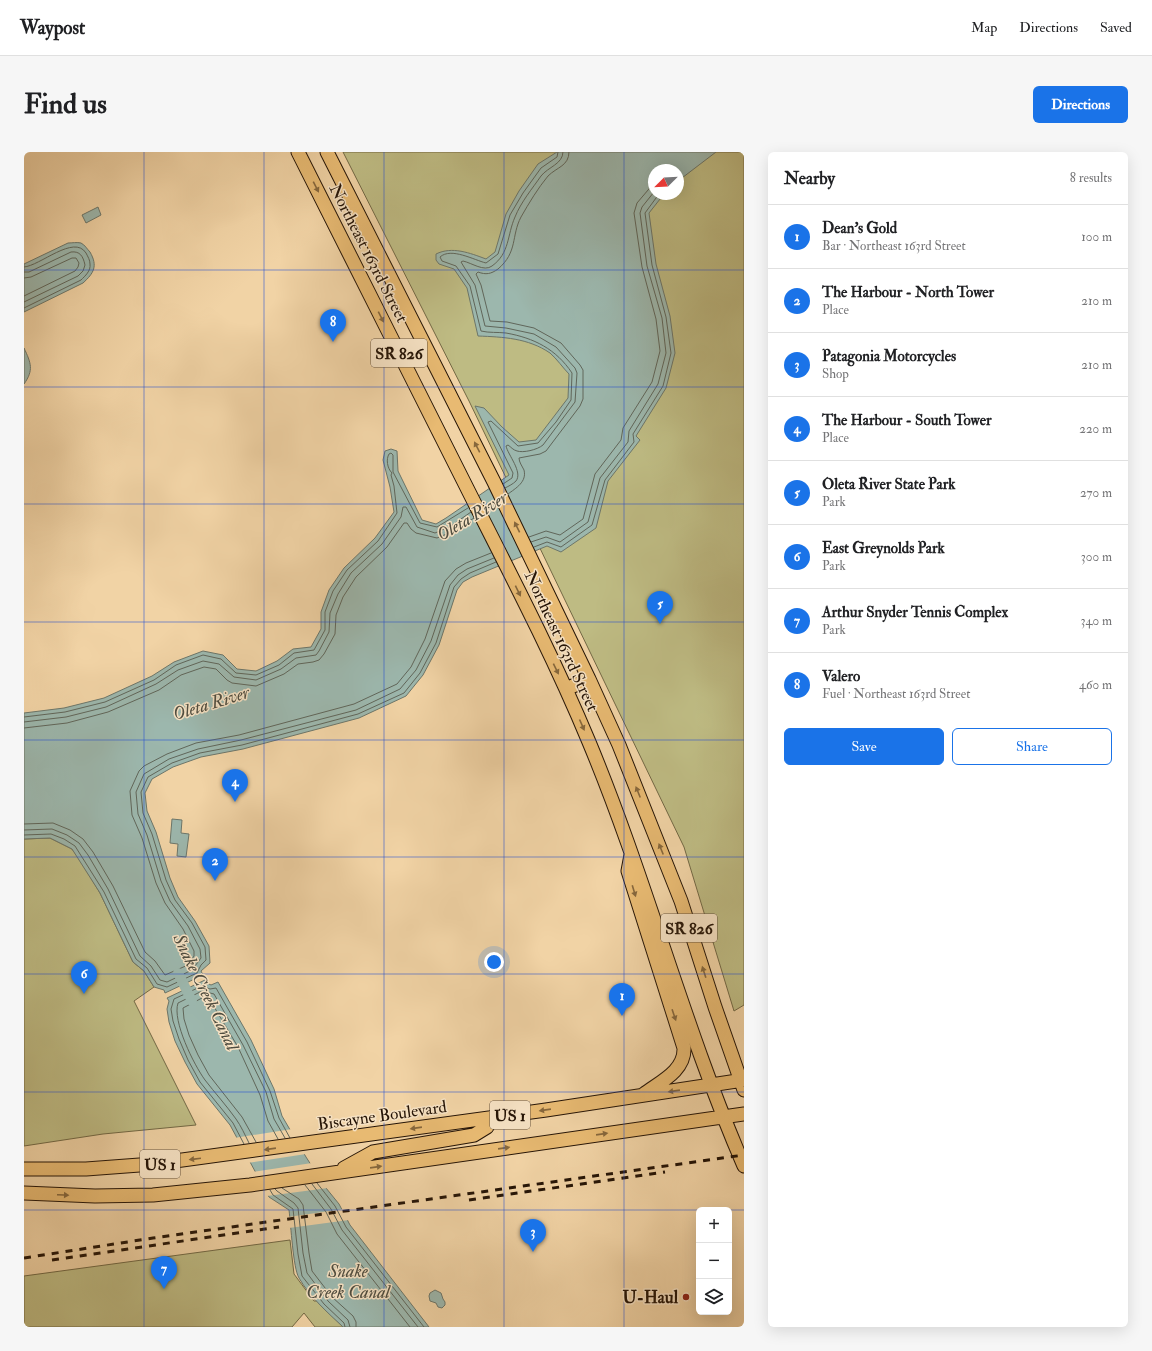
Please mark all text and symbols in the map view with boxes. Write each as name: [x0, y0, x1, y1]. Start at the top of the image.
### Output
text: Waypost: [20, 16, 85, 40]
text: Map: [971, 19, 997, 36]
text: Directions: [1019, 19, 1078, 36]
text: Saved: [1100, 19, 1132, 36]
button: Directions: [1033, 86, 1128, 123]
text: Find us: [24, 87, 107, 122]
north arrow: [648, 164, 684, 200]
text: Nearby: [784, 168, 835, 189]
text: 8 results: [1070, 170, 1112, 186]
street label: Northeast 163rd Street: [324, 180, 413, 327]
one-way arrow: [313, 181, 319, 193]
text: Dean's Gold: [822, 219, 897, 238]
text: 1: [795, 229, 799, 245]
text: 100 m: [1081, 229, 1112, 245]
text: Bar · Northeast 163rd Street: [822, 238, 966, 254]
text: The Harbour - North Tower: [822, 283, 994, 302]
text: 2: [794, 293, 800, 309]
text: 210 m: [1081, 293, 1112, 309]
text: Place: [822, 302, 849, 318]
pin: 8: [320, 309, 346, 342]
one-way arrow: [378, 311, 384, 323]
road number: SR 826: [371, 339, 427, 367]
text: Patagonia Motorcycles: [822, 347, 956, 366]
text: 3: [795, 357, 800, 373]
text: 210 m: [1081, 357, 1112, 373]
text: Shop: [822, 366, 849, 382]
text: The Harbour - South Tower: [822, 411, 992, 430]
text: 4: [793, 421, 801, 437]
text: 220 m: [1079, 421, 1112, 437]
text: Place: [822, 430, 849, 446]
one-way arrow: [473, 441, 480, 453]
text: Oleta River State Park: [822, 475, 955, 494]
text: 5: [794, 485, 800, 501]
text: 270 m: [1080, 485, 1112, 501]
water label: Oleta River: [433, 486, 513, 547]
text: Park: [822, 494, 846, 510]
one-way arrow: [514, 521, 520, 533]
text: East Greynolds Park: [822, 539, 945, 558]
text: 6: [794, 549, 800, 565]
text: 300 m: [1081, 549, 1112, 565]
text: Park: [822, 558, 846, 574]
street label: Northeast 163rd Street: [520, 567, 604, 715]
one-way arrow: [515, 585, 521, 596]
pin: 5: [647, 591, 673, 624]
text: Arthur Snyder Tennis Complex: [822, 603, 1008, 622]
text: 7: [794, 613, 800, 629]
text: 340 m: [1081, 613, 1112, 629]
text: Park: [822, 622, 846, 638]
one-way arrow: [553, 663, 559, 675]
text: Valero: [822, 667, 860, 686]
text: 8: [794, 677, 800, 693]
text: 460 m: [1079, 677, 1112, 693]
water label: Oleta River: [170, 681, 253, 726]
text: Fuel · Northeast 163rd Street: [822, 686, 970, 702]
one-way arrow: [579, 719, 585, 730]
button: Save: [784, 728, 944, 765]
button: Share: [952, 728, 1112, 765]
pin: 4: [222, 769, 248, 802]
one-way arrow: [634, 786, 640, 798]
one-way arrow: [657, 843, 663, 855]
pin: 2: [202, 848, 228, 881]
one-way arrow: [631, 885, 637, 897]
road number: SR 826: [661, 914, 717, 942]
water label: Snake Creek Canal: [167, 929, 244, 1056]
your location: [484, 952, 504, 972]
pin: 6: [71, 961, 97, 994]
one-way arrow: [700, 966, 706, 978]
pin: 1: [609, 983, 635, 1016]
one-way arrow: [671, 1009, 677, 1021]
one-way arrow: [668, 1088, 680, 1094]
street label: Biscayne Boulevard: [316, 1096, 449, 1136]
road number: US 1: [490, 1101, 530, 1129]
one-way arrow: [539, 1107, 551, 1113]
one-way arrow: [410, 1125, 422, 1131]
one-way arrow: [596, 1131, 609, 1137]
one-way arrow: [498, 1145, 511, 1151]
one-way arrow: [264, 1146, 276, 1152]
road number: US 1: [140, 1150, 180, 1178]
one-way arrow: [189, 1156, 201, 1162]
one-way arrow: [370, 1164, 382, 1170]
one-way arrow: [57, 1192, 70, 1198]
map controls: [696, 1207, 732, 1315]
button: +: [696, 1207, 732, 1243]
pin: 3: [520, 1219, 546, 1252]
button: −: [696, 1243, 732, 1279]
pin: 7: [151, 1256, 177, 1289]
water label: Snake Creek Canal: [306, 1260, 392, 1304]
button: layers: [696, 1279, 732, 1315]
place label: U-Haul: [622, 1287, 679, 1308]
marker: U-Haul: [681, 1292, 691, 1302]

